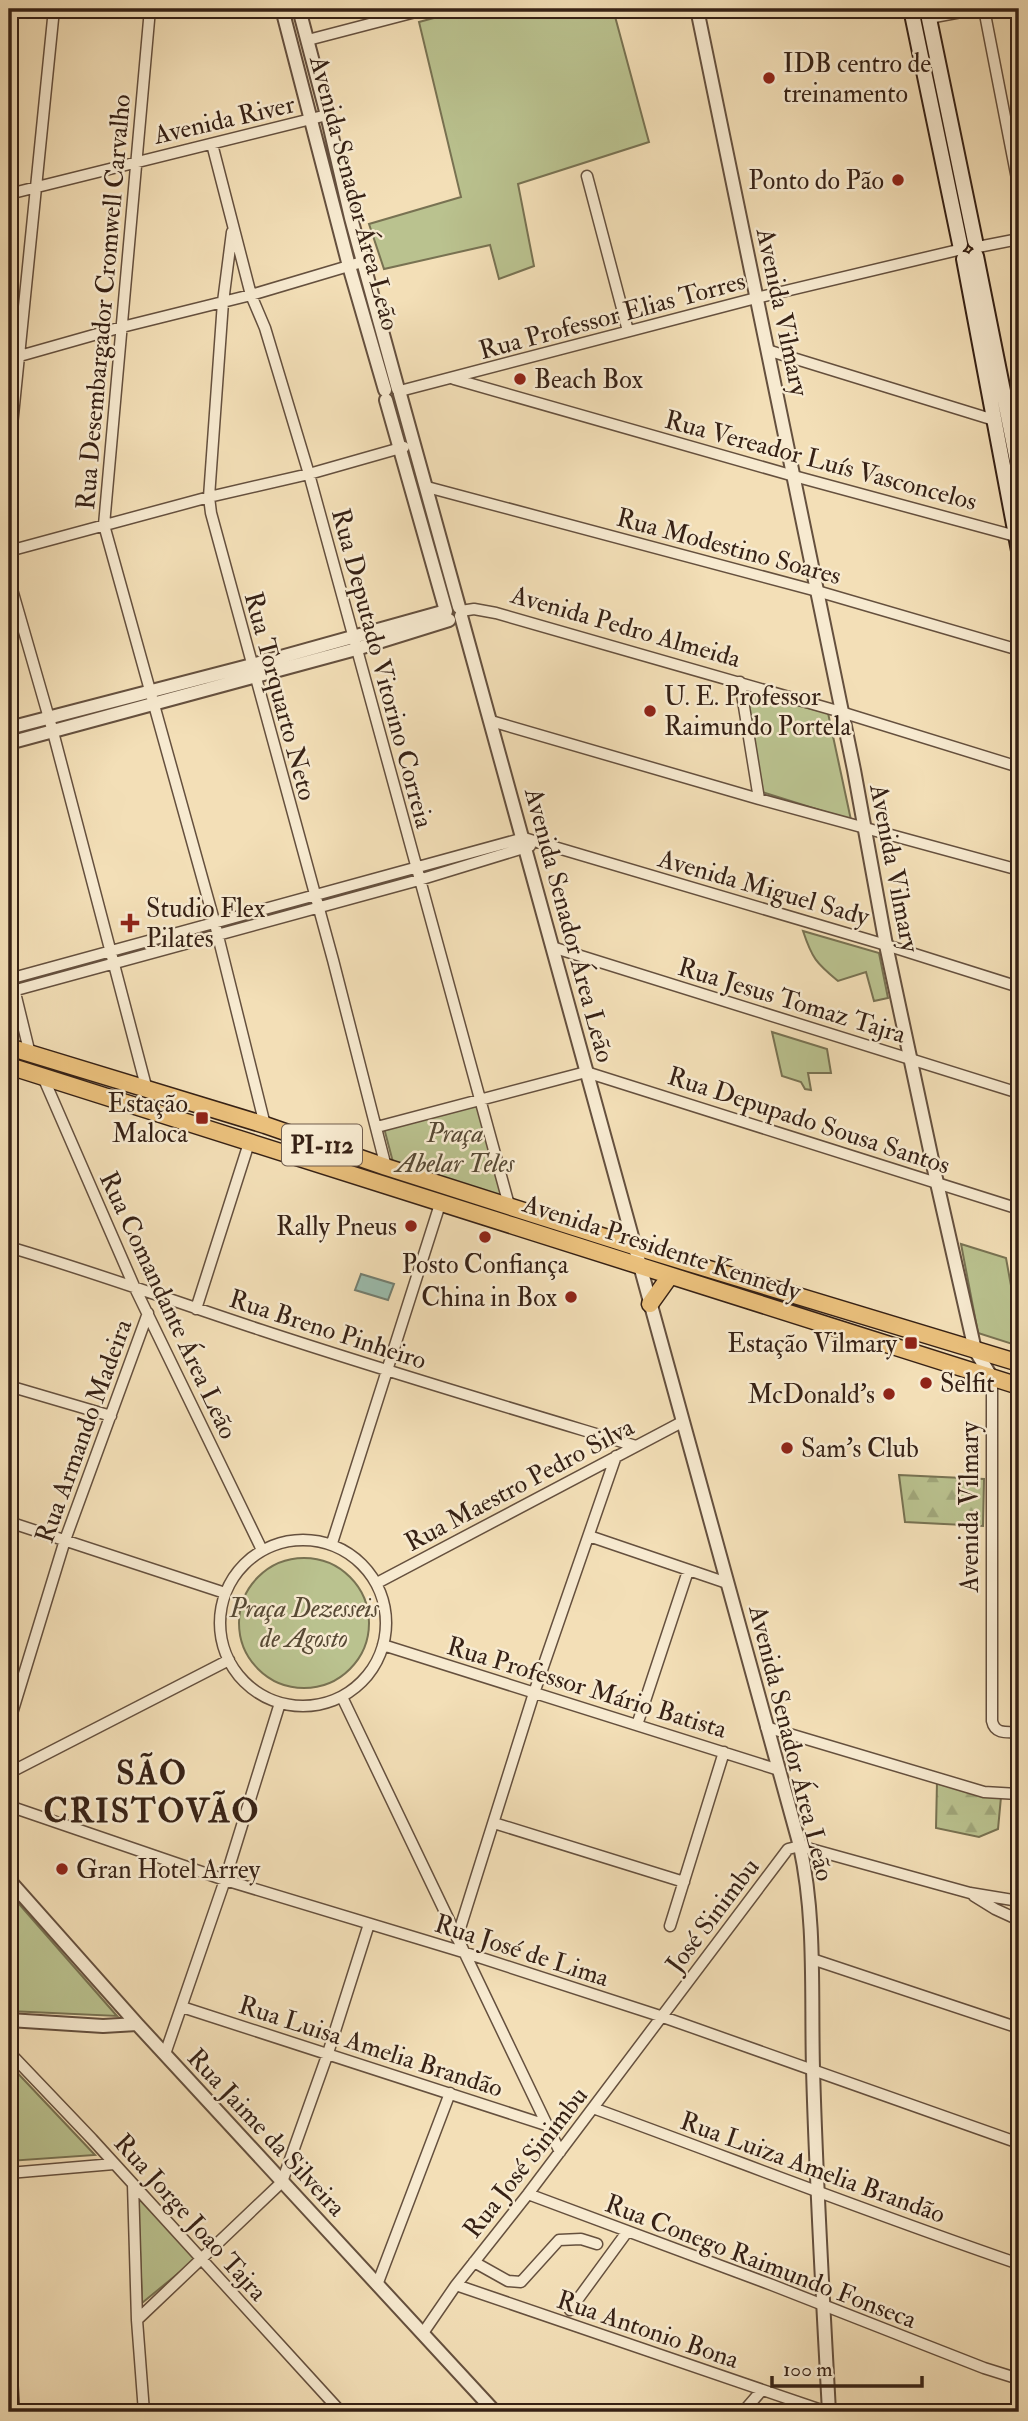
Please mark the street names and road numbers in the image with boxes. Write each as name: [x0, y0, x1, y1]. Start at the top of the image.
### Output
street label: Avenida Senador Área Leão: [302, 51, 408, 334]
street label: Avenida River: [150, 88, 298, 152]
street label: Rua Desembargador Cromwell Carvalho: [70, 93, 138, 511]
street label: Avenida Vilmary: [748, 224, 816, 400]
street label: Rua Professor Elias Torres: [475, 265, 749, 367]
street label: Rua Vereador Luís Vasconcelos: [661, 404, 980, 518]
street label: Rua Modestino Soares: [613, 502, 845, 592]
street label: Rua Deputado Vitorino Correia: [323, 505, 440, 832]
street label: Avenida Pedro Almeida: [506, 579, 744, 675]
street label: Rua Torquarto Neto: [237, 589, 323, 804]
street label: Avenida Vilmary: [862, 780, 926, 956]
street label: Avenida Senador Área Leão: [517, 783, 623, 1066]
street label: Avenida Miguel Sady: [654, 842, 873, 934]
street label: Rua Jesus Tomaz Tajra: [674, 951, 910, 1051]
street label: Rua Depupado Sousa Santos: [663, 1060, 954, 1183]
road number: PI-112: [282, 1125, 362, 1166]
street label: Rua Comandante Área Leão: [92, 1166, 246, 1444]
street label: Avenida Presidente Kennedy: [518, 1188, 805, 1308]
street label: Rua Breno Pinheiro: [225, 1283, 430, 1377]
street label: Rua Armando Madeira: [29, 1315, 139, 1548]
street label: Rua Maestro Pedro Silva: [399, 1411, 640, 1559]
street label: Avenida Vilmary: [954, 1421, 986, 1593]
street label: Avenida Senador Área Leão: [741, 1601, 843, 1884]
street label: Rua Professor Mário Batista: [443, 1630, 731, 1746]
street label: José Sinimbu: [659, 1852, 766, 1980]
street label: Rua José de Lima: [430, 1908, 613, 1994]
street label: Rua Luisa Amelia Brandão: [234, 1989, 507, 2105]
street label: Rua Jaime da Silveira: [180, 2042, 352, 2224]
street label: Rua José Sinimbu: [457, 2080, 595, 2245]
street label: Rua Luiza Amelia Brandão: [676, 2105, 950, 2231]
street label: Rua Jorge Joao Tajra: [107, 2127, 274, 2308]
street label: Rua Conego Raimundo Fonseca: [600, 2188, 921, 2336]
street label: Rua Antonio Bona: [552, 2284, 743, 2376]

